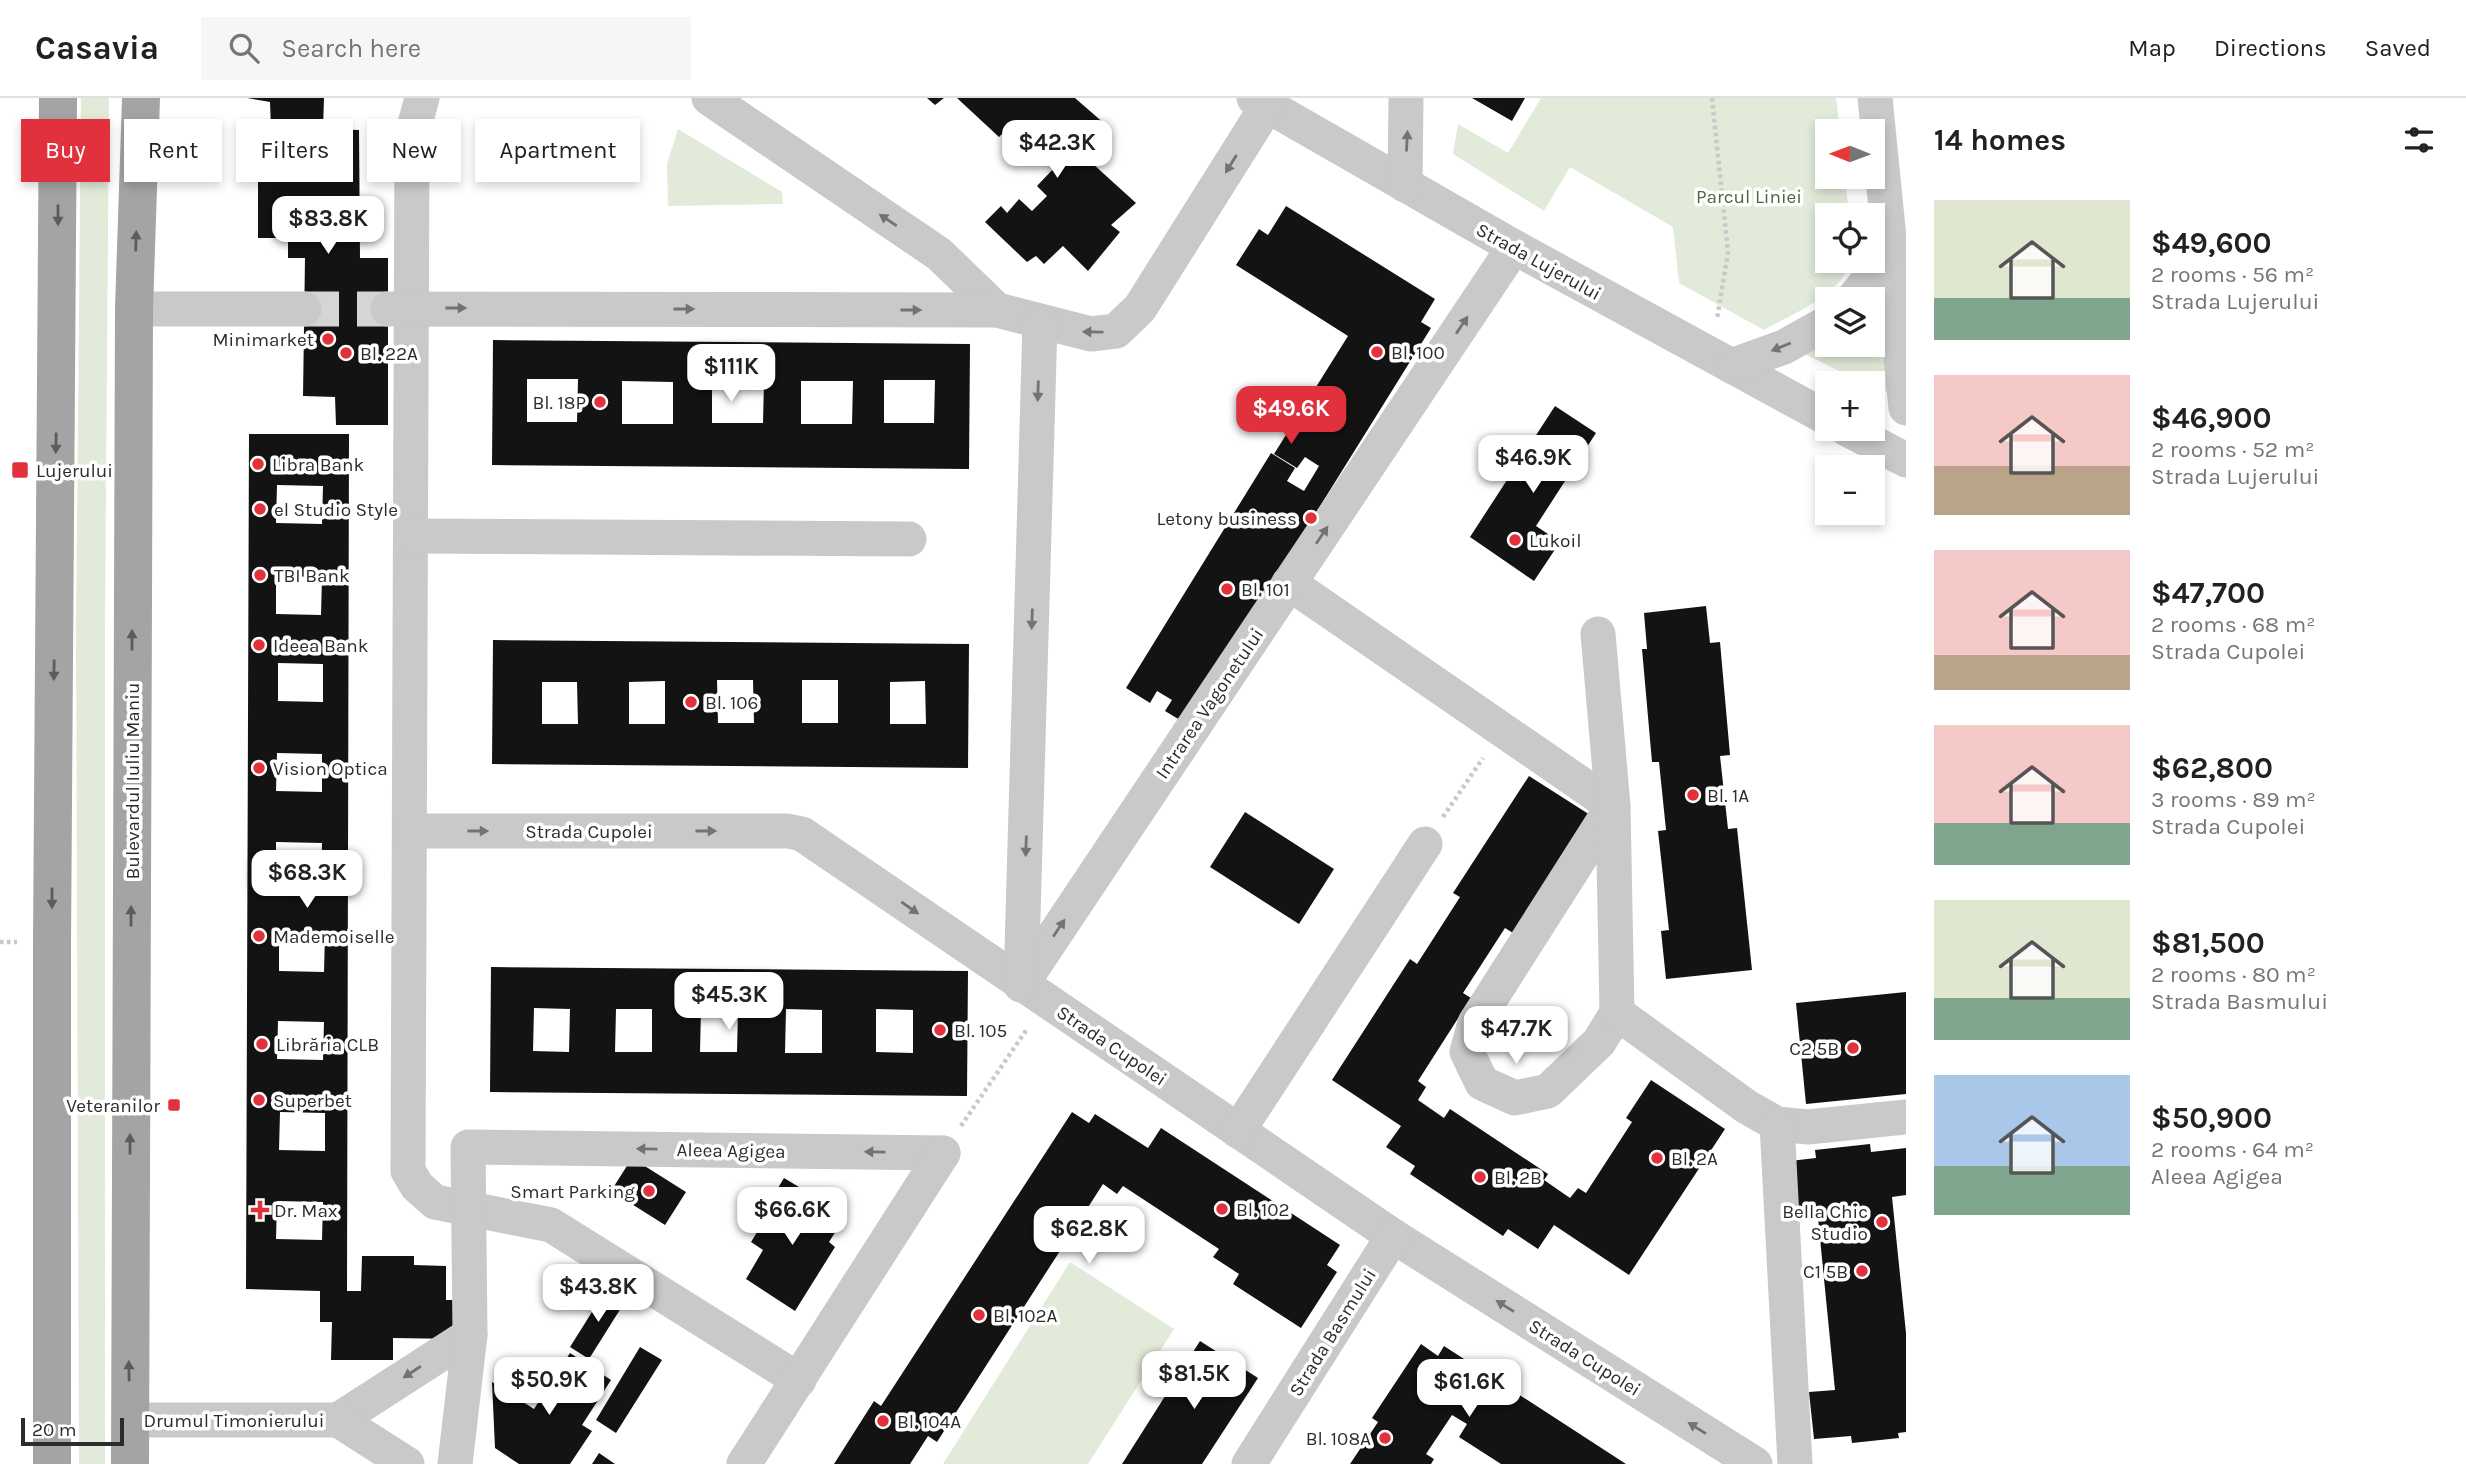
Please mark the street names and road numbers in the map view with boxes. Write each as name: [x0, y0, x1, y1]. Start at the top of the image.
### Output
street label: Strada Lujerului: [1472, 219, 1605, 305]
street label: Intrarea Vagonetului: [1151, 624, 1268, 783]
street label: Bulevardul Iuliu Maniu: [122, 683, 144, 879]
street label: Strada Cupolei: [525, 821, 653, 843]
street label: Strada Cupolei: [1052, 1001, 1170, 1091]
street label: Aleea Agigea: [676, 1139, 786, 1163]
street label: Strada Basmului: [1285, 1265, 1381, 1400]
street label: Strada Cupolei: [1525, 1315, 1644, 1401]
street label: Drumul Timonierului: [143, 1410, 325, 1432]

